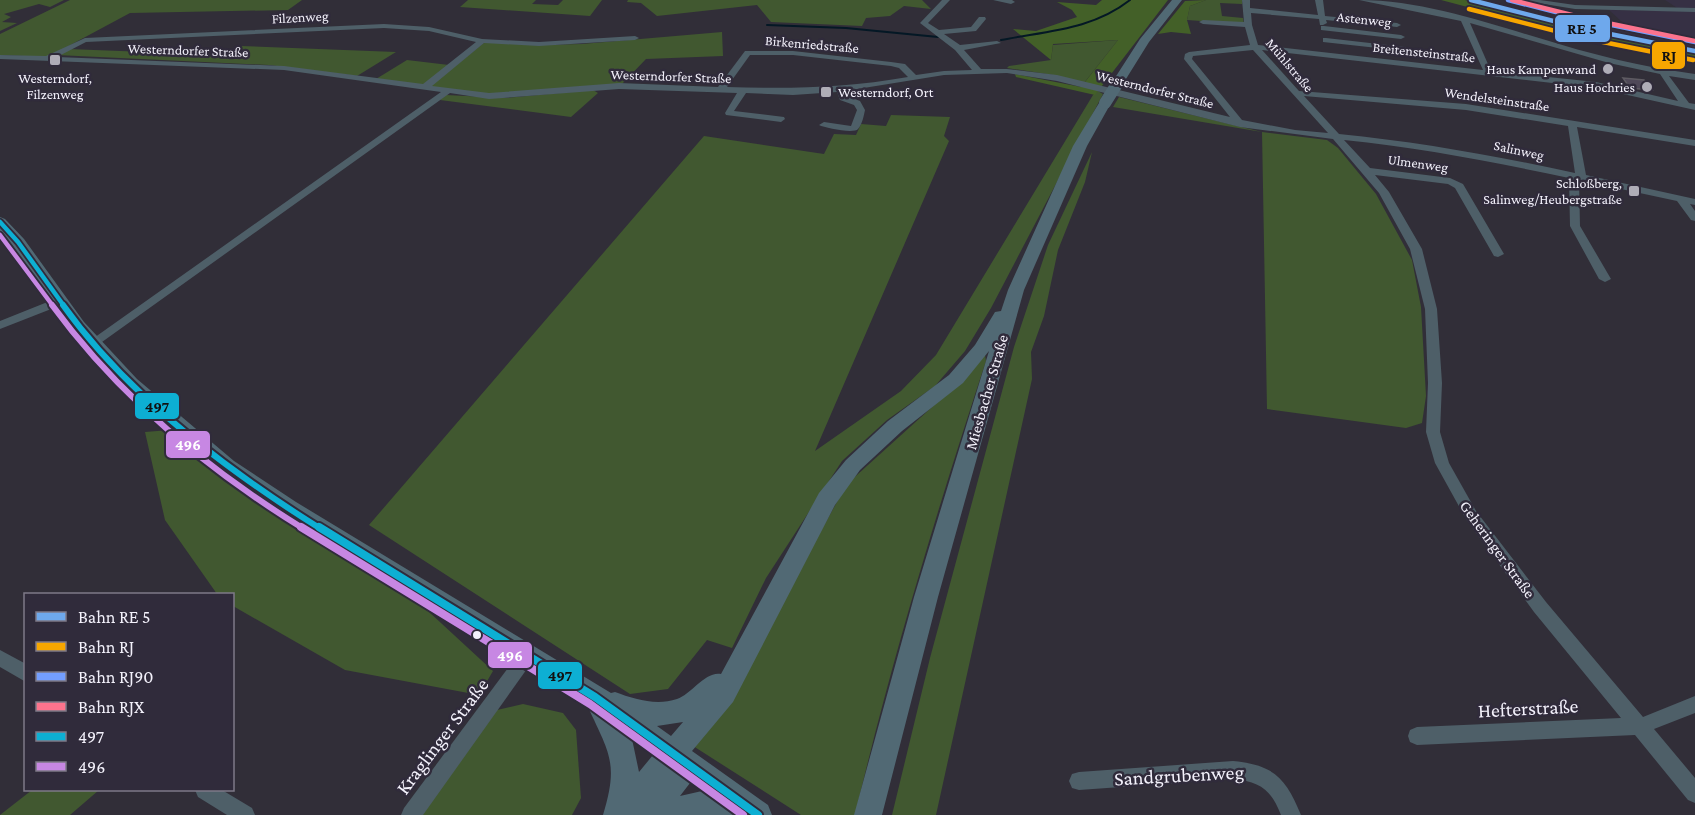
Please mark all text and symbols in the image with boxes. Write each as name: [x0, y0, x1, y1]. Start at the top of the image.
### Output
street label: Filzenweg: [271, 8, 329, 26]
street label: Astenweg: [1336, 8, 1392, 30]
line badge: RE 5: [1554, 14, 1611, 43]
text: RE 5: [1567, 20, 1597, 37]
street label: Birkenriedstraße: [765, 32, 859, 56]
street label: Mühlstraße: [1263, 35, 1317, 95]
street label: Breitensteinstraße: [1372, 39, 1476, 65]
street label: Westerndorfer Straße: [127, 40, 249, 60]
line badge: RJ: [1651, 41, 1686, 70]
text: RJ: [1662, 47, 1676, 64]
marker: Westerndorf, Filzenweg: [48, 53, 62, 67]
place label: Haus Kampenwand: [1487, 61, 1597, 77]
marker: Haus Kampenwand: [1601, 62, 1615, 76]
street label: Westerndorfer Straße: [610, 66, 732, 86]
street label: Westerndorfer Straße: [1095, 67, 1215, 111]
place label: Westerndorf, Filzenweg: [18, 70, 92, 102]
place label: Haus Hochries: [1554, 79, 1635, 95]
marker: Haus Hochries: [1640, 80, 1654, 94]
place label: Westerndorf, Ort: [838, 84, 934, 100]
street label: Wendelsteinstraße: [1444, 84, 1550, 114]
marker: Westerndorf, Ort: [819, 85, 833, 99]
street label: Salinweg: [1492, 137, 1546, 163]
street label: Ulmenweg: [1387, 151, 1449, 175]
place label: Schloßberg, Salinweg/Heubergstraße: [1483, 175, 1622, 207]
marker: Schloßberg, Salinweg/Heubergstraße: [1627, 184, 1641, 198]
street label: Miesbacher Straße: [962, 333, 1011, 452]
line badge: 497: [134, 392, 180, 420]
text: 497: [145, 398, 170, 415]
line badge: 496: [165, 430, 211, 459]
text: 496: [175, 436, 201, 453]
street label: Geheringer Straße: [1456, 497, 1539, 602]
legend: [24, 593, 234, 791]
text: Bahn RE 5: [78, 607, 151, 627]
unlabelled marker: [471, 629, 483, 641]
text: Bahn RJ: [78, 637, 134, 657]
line badge: 496: [487, 641, 533, 669]
text: 496: [497, 647, 523, 664]
line badge: 497: [537, 661, 583, 690]
text: Bahn RJ90: [78, 667, 153, 687]
text: 497: [548, 667, 573, 684]
street label: Kraglinger Straße: [391, 674, 494, 799]
street label: Hefterstraße: [1477, 694, 1579, 722]
text: Bahn RJX: [78, 697, 145, 717]
text: 497: [78, 727, 104, 747]
text: 496: [78, 757, 105, 777]
street label: Sandgrubenweg: [1113, 761, 1245, 790]

